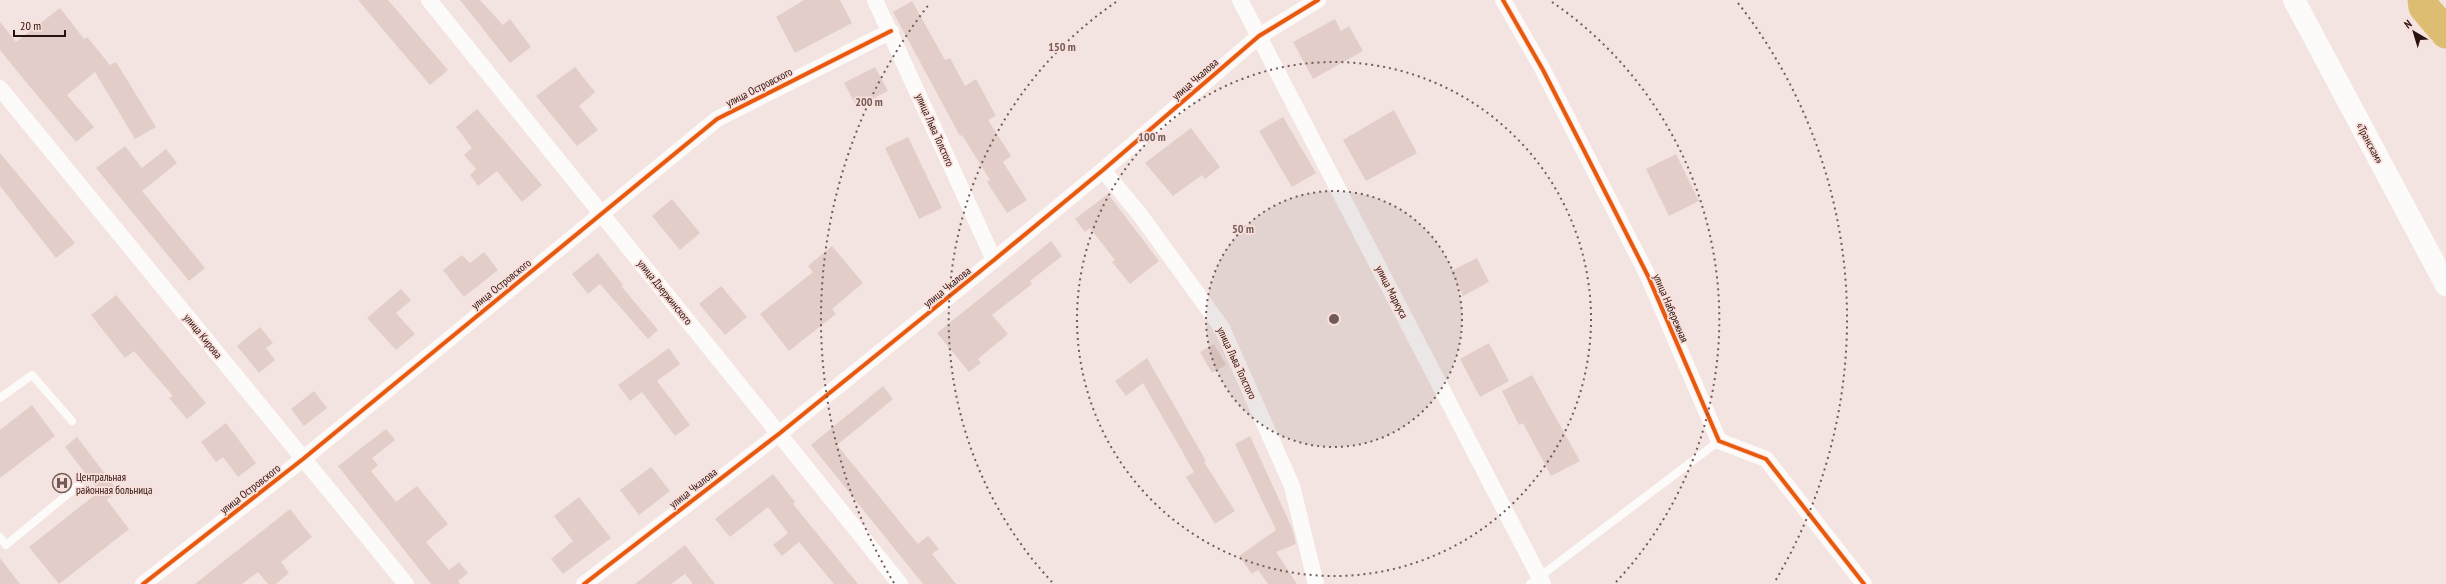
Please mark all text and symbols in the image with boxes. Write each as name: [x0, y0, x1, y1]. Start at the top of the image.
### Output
scale bar: [14, 12, 65, 38]
north arrow: [2394, 12, 2434, 52]
text: N: [2401, 17, 2415, 31]
text: 20 m: [20, 18, 41, 33]
text: 150 m: [1048, 39, 1076, 54]
street label: улица Чкалова: [1169, 55, 1221, 103]
street label: улица Островского: [723, 64, 795, 110]
street label: улица Льва Толстого: [913, 91, 957, 169]
text: 200 m: [855, 94, 883, 109]
street label: «Транскам»: [2353, 120, 2387, 166]
text: 100 m: [1138, 129, 1166, 144]
text: 50 m: [1232, 221, 1254, 236]
street label: улица Островского: [468, 255, 534, 312]
street label: улица Дзержинского: [634, 257, 696, 328]
street label: улица Маркуса: [1373, 263, 1411, 321]
street label: улица Чкалова: [920, 264, 974, 310]
street label: улица Набережная: [1650, 272, 1692, 344]
street label: улица Кирова: [181, 311, 225, 361]
centre of rings: [1327, 312, 1341, 326]
street label: улица Льва Толстого: [1214, 325, 1260, 402]
street label: улица Островского: [217, 461, 283, 517]
street label: улица Чкалова: [666, 465, 720, 511]
place label: Центральная районная больница: [76, 470, 152, 497]
hospital icon: Центральная районная больница: [51, 472, 73, 494]

